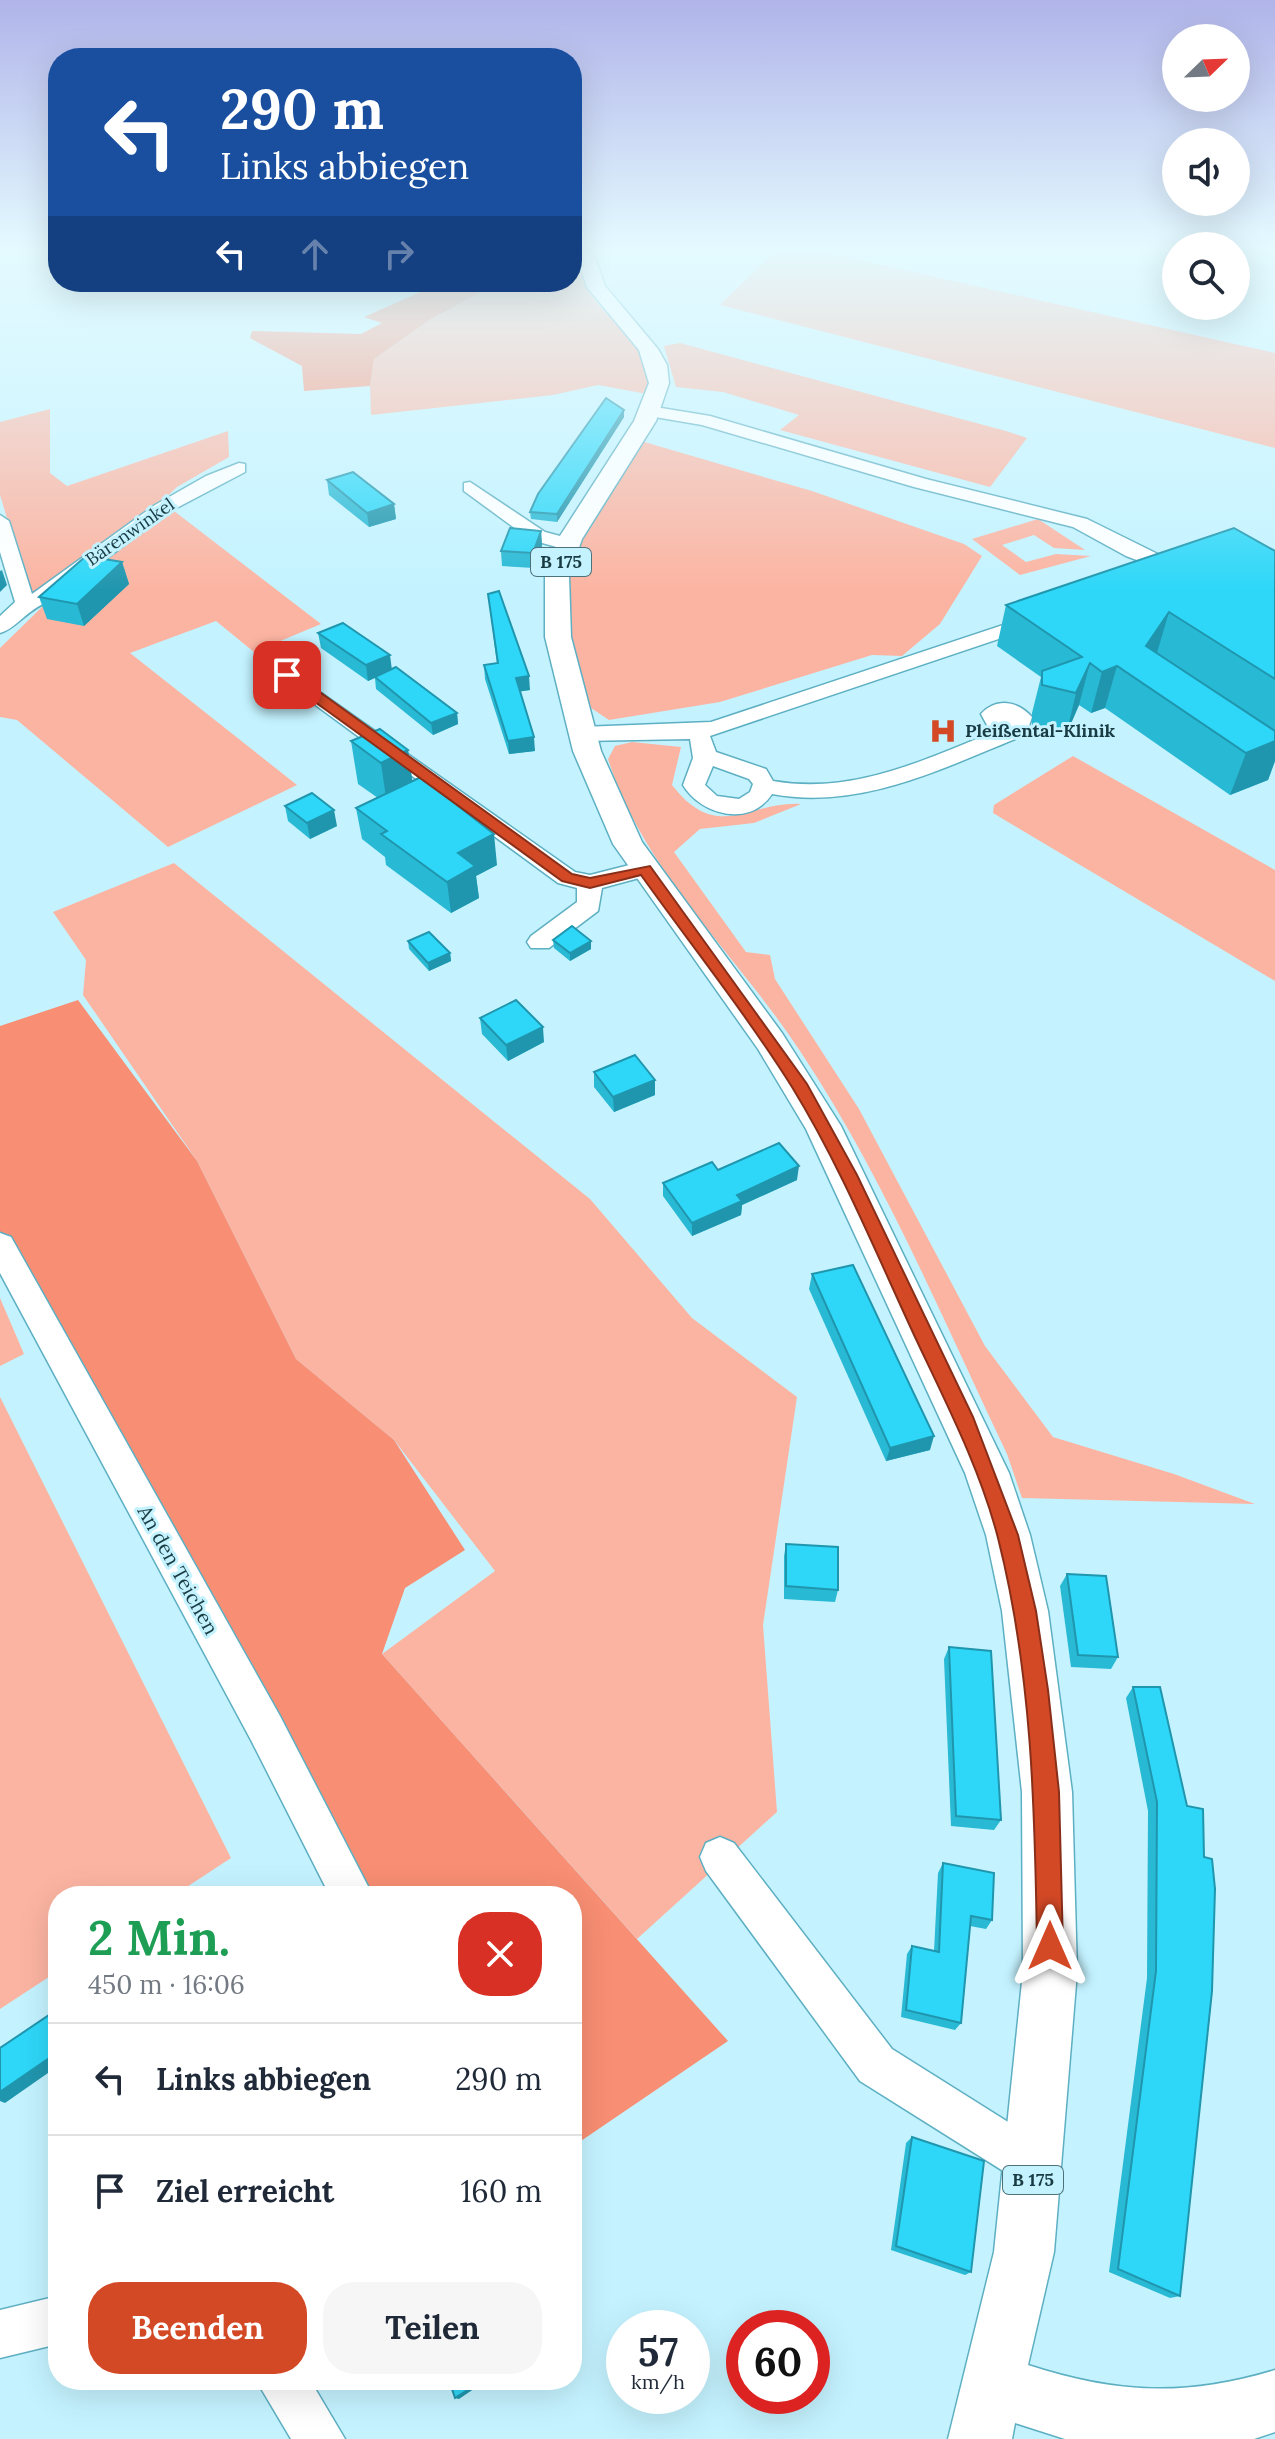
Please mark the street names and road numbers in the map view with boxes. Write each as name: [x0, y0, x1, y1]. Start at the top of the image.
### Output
street label: Bärenwinkel: [81, 493, 179, 571]
road number: B 175: [531, 548, 591, 576]
street label: An den Teichen: [132, 1500, 224, 1639]
road number: B 175: [1003, 2166, 1063, 2194]

